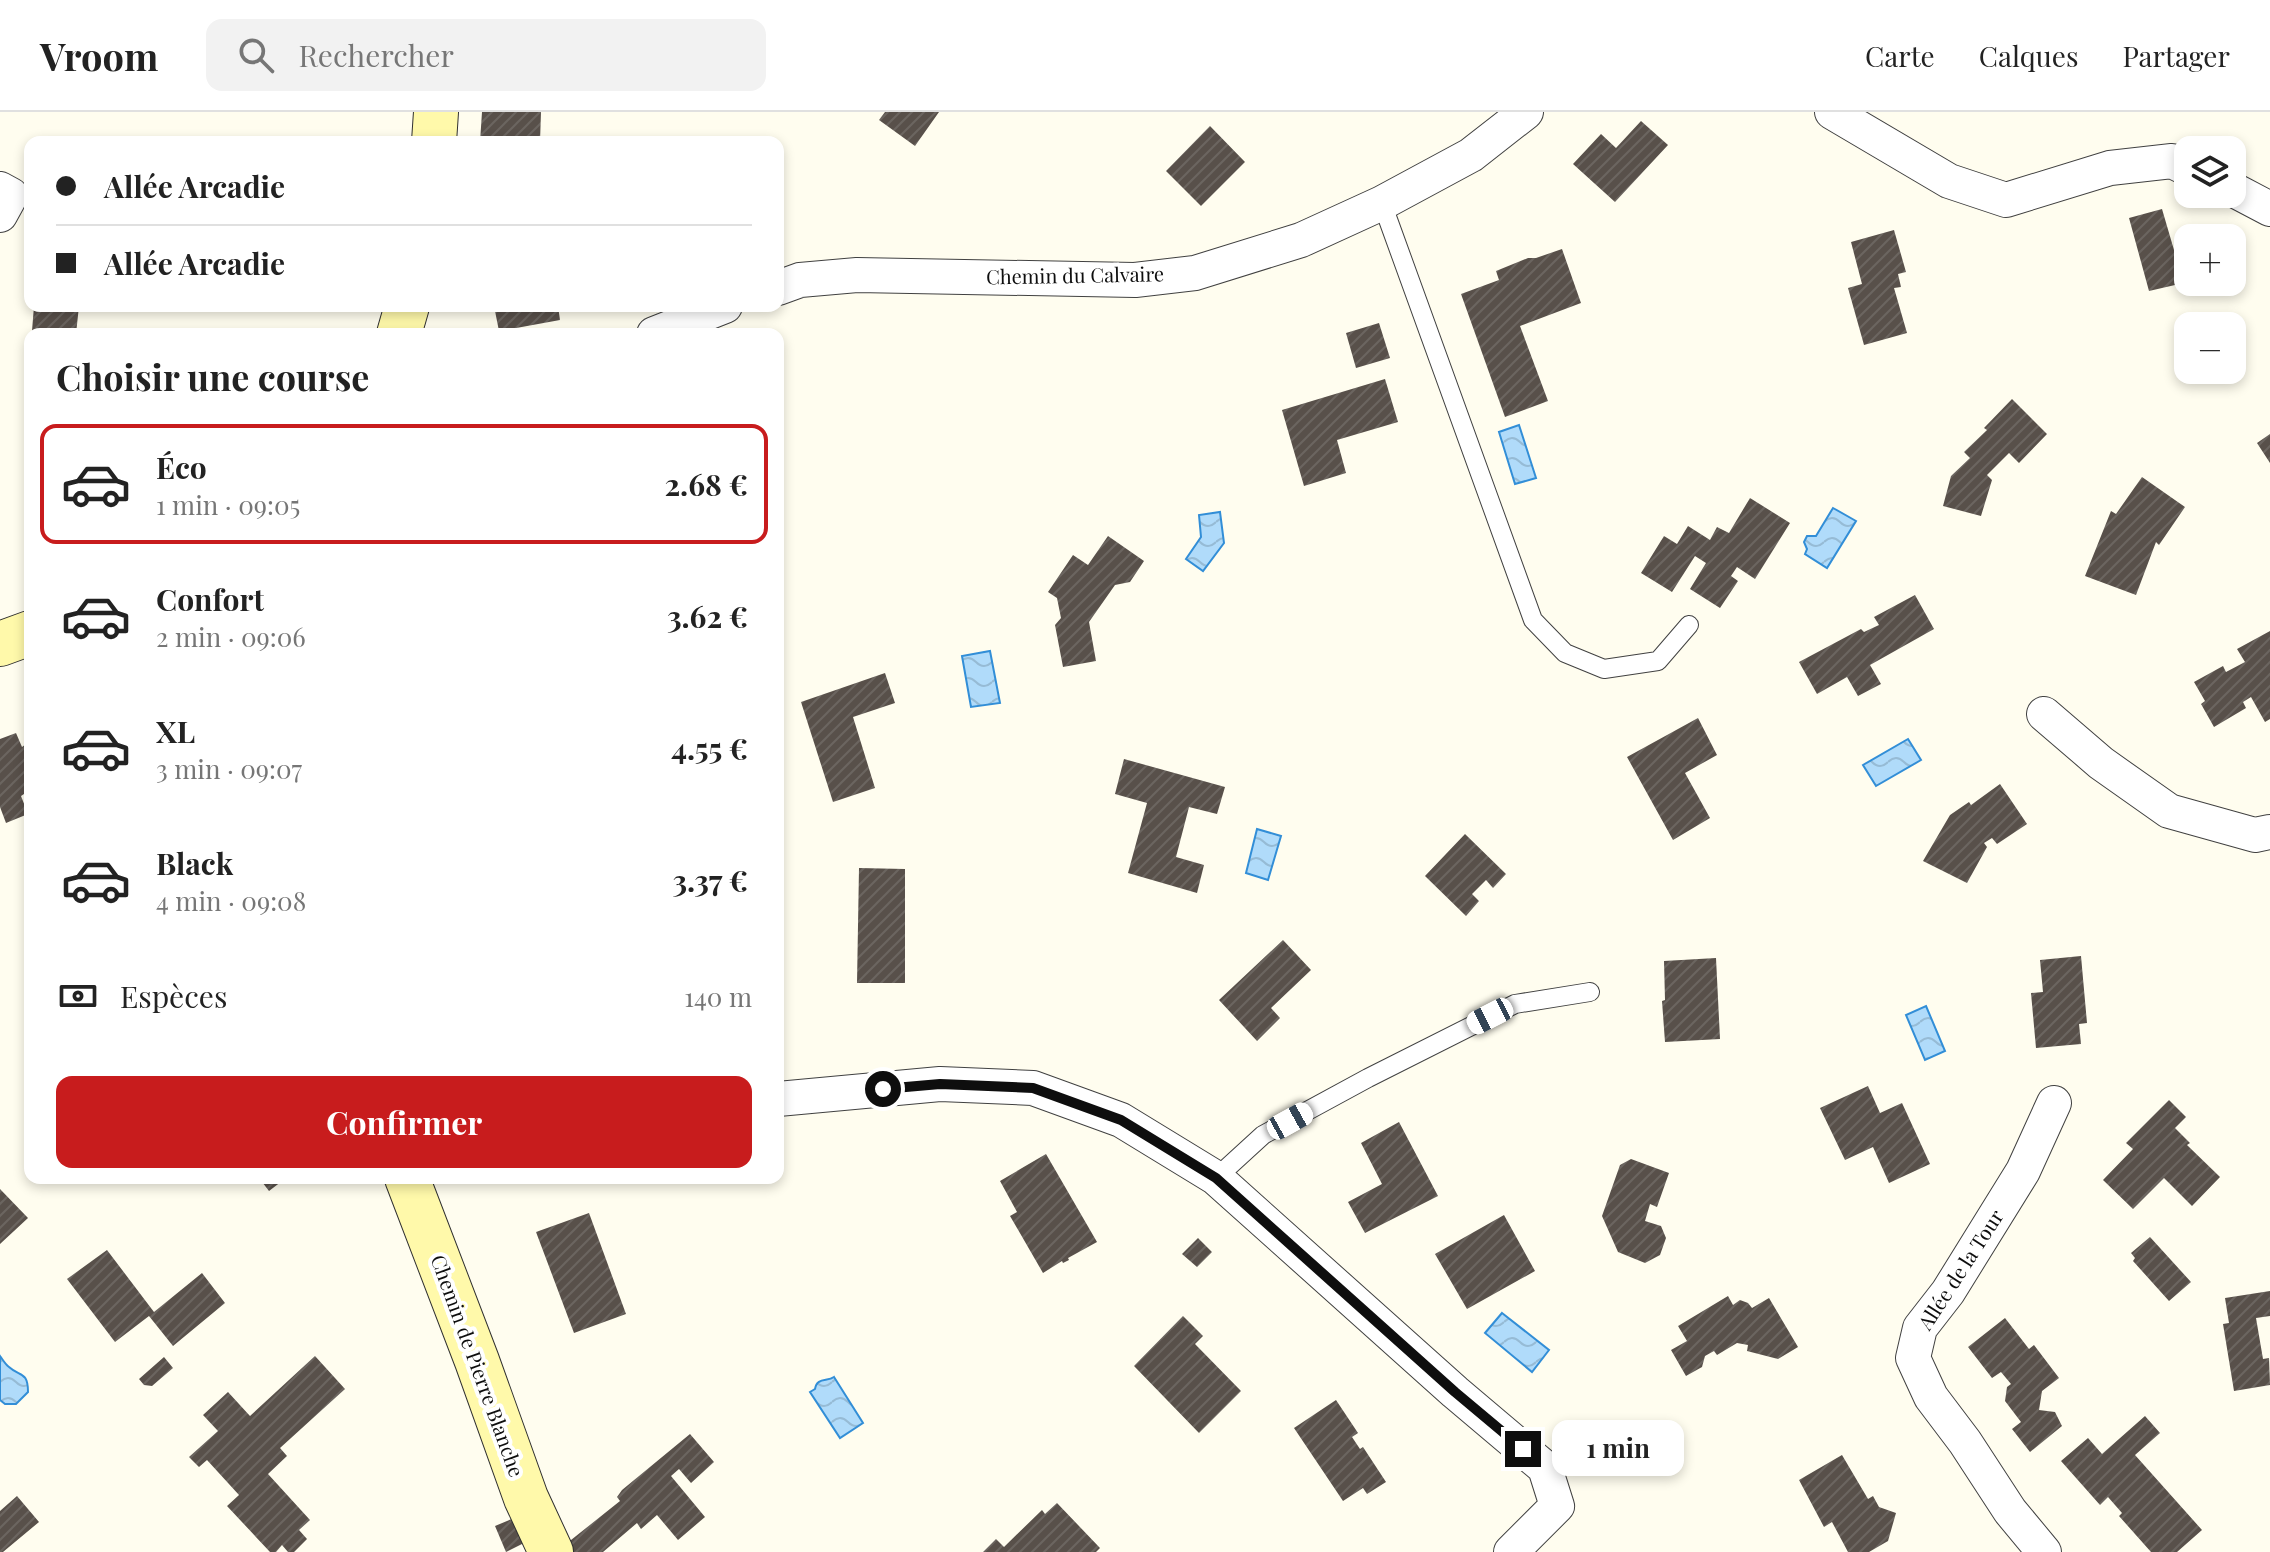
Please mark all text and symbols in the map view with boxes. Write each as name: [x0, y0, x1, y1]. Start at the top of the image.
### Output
search box: [206, 19, 766, 91]
text: Vroom: [40, 30, 158, 81]
icon: search: [234, 33, 278, 77]
text: Rechercher: [298, 35, 454, 75]
text: Carte: [1865, 37, 1935, 74]
text: Calques: [1979, 37, 2078, 74]
text: Partager: [2122, 37, 2230, 74]
map controls: [2174, 136, 2246, 384]
button: layers: [2174, 136, 2246, 208]
text: Allée Arcadie: [104, 166, 285, 206]
button: +: [2174, 224, 2246, 296]
text: Allée Arcadie: [104, 243, 285, 283]
street label: Chemin du Calvaire: [986, 259, 1164, 290]
button: −: [2174, 312, 2246, 384]
text: Choisir une course: [56, 352, 369, 400]
text: Éco: [156, 447, 207, 487]
icon: car: [60, 448, 132, 520]
text: 2.68 €: [664, 464, 748, 504]
text: 1 min · 09:05: [156, 487, 300, 522]
text: Confort: [156, 579, 264, 619]
icon: car: [60, 580, 132, 652]
text: 3.62 €: [667, 596, 748, 636]
text: 2 min · 09:06: [156, 619, 306, 654]
text: XL: [156, 711, 195, 751]
icon: car: [60, 712, 132, 784]
text: 4.55 €: [671, 728, 748, 768]
text: 3 min · 09:07: [156, 751, 302, 786]
text: Black: [156, 843, 233, 883]
icon: car: [60, 844, 132, 916]
text: 3.37 €: [672, 860, 748, 900]
text: 4 min · 09:08: [156, 883, 306, 918]
icon: cash: [56, 974, 100, 1018]
text: Espèces: [120, 976, 227, 1016]
text: 140 m: [684, 979, 752, 1014]
car: [1463, 994, 1517, 1038]
route start: [865, 1071, 901, 1107]
button: Confirmer: [56, 1076, 752, 1168]
car: [1263, 1099, 1317, 1143]
street label: Allée de la Tour: [1910, 1204, 2009, 1335]
street label: Chemin de Pierre Blanche: [426, 1251, 531, 1480]
callout: 1 min: [1551, 1421, 1683, 1477]
text: 1 min: [1586, 1430, 1650, 1465]
route end: [1505, 1431, 1541, 1467]

